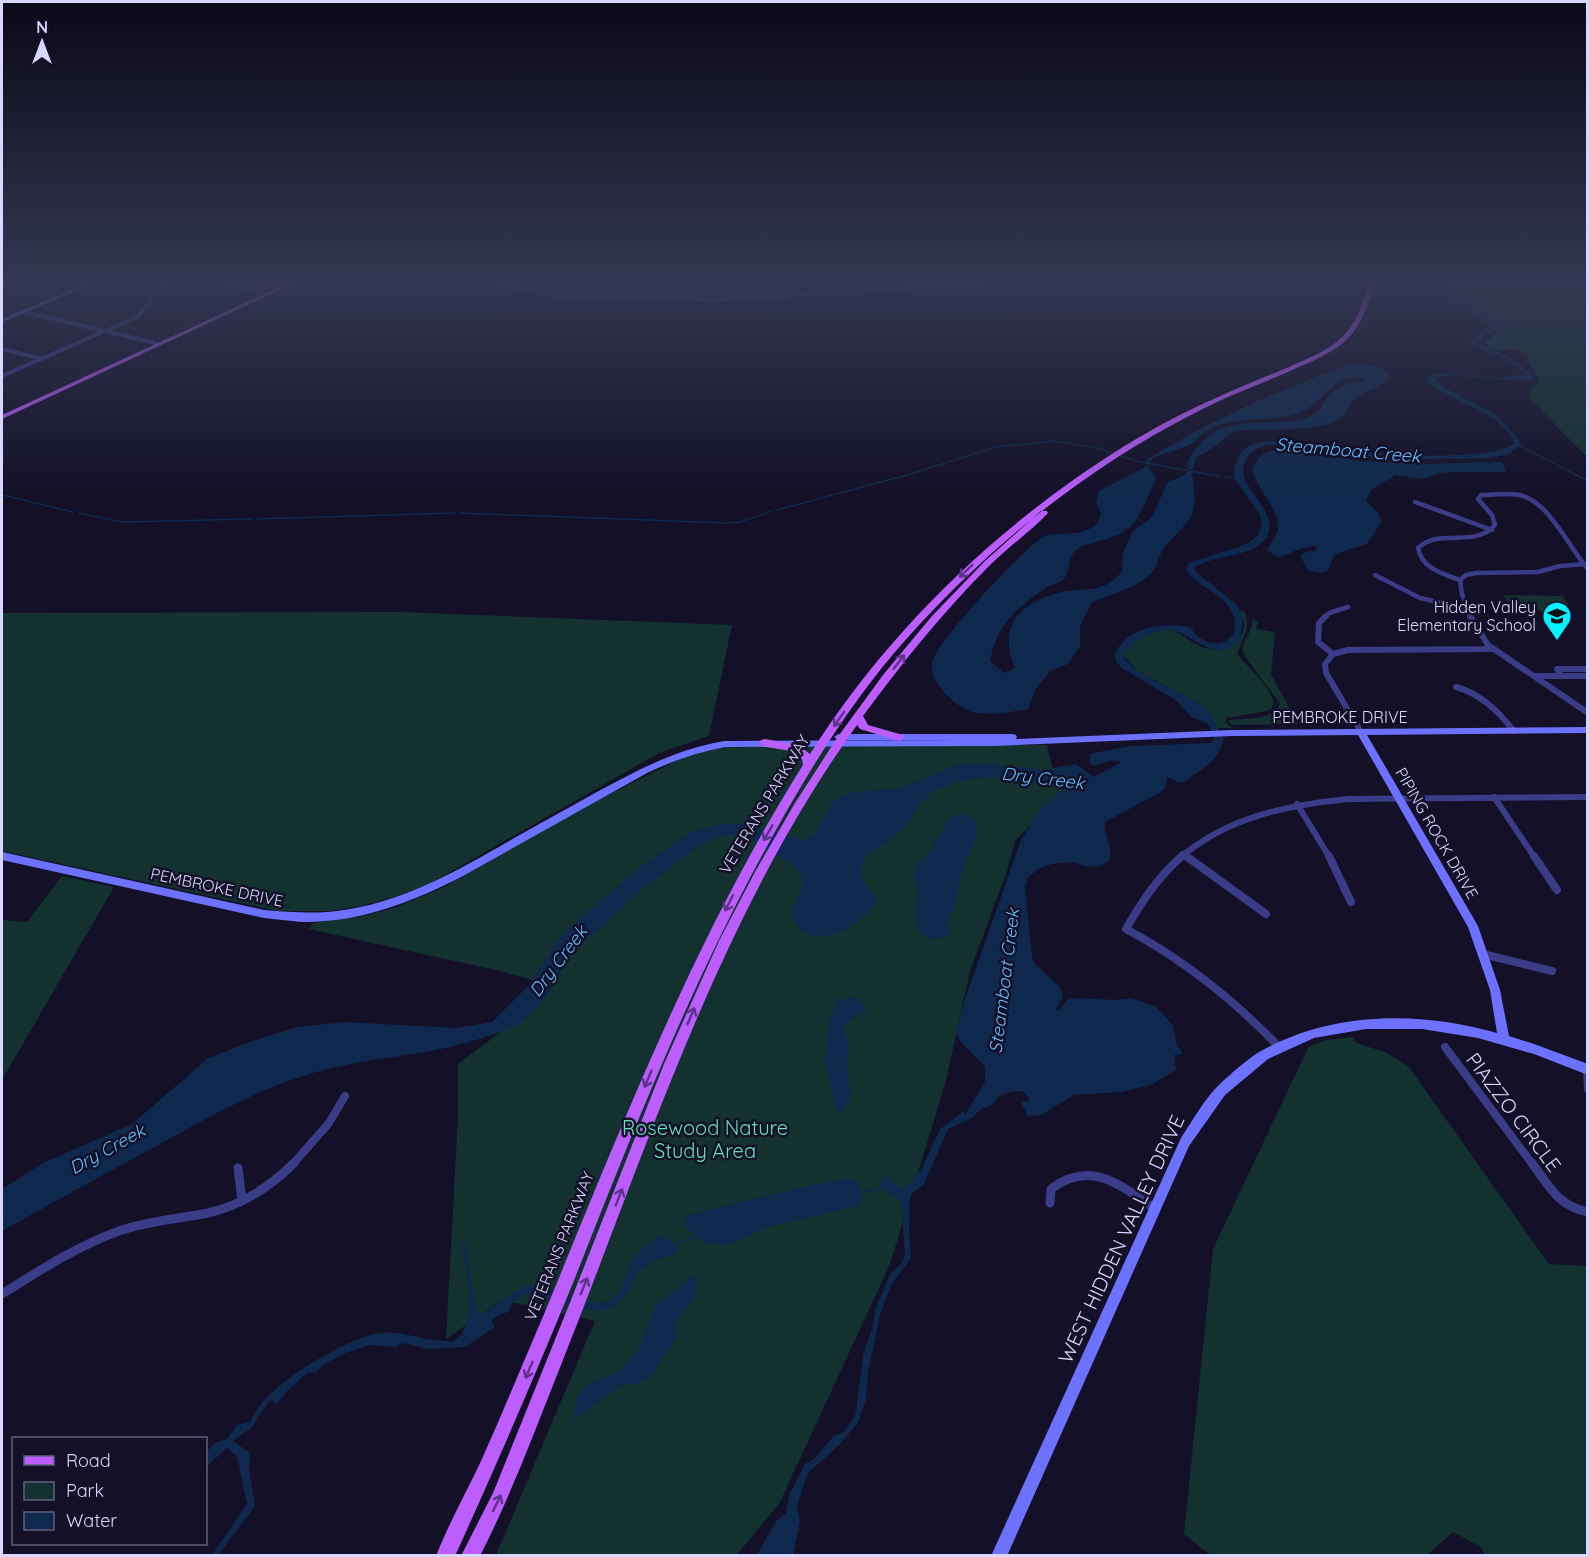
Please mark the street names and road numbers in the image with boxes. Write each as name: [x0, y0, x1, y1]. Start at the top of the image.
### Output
street label: PEMBROKE DRIVE: [1272, 707, 1408, 727]
street label: VETERANS PARKWAY: [714, 731, 814, 877]
street label: PIPING ROCK DRIVE: [1391, 764, 1483, 902]
street label: PEMBROKE DRIVE: [149, 863, 285, 911]
street label: PIAZZO CIRCLE: [1461, 1048, 1567, 1176]
street label: WEST HIDDEN VALLEY DRIVE: [1052, 1111, 1190, 1367]
street label: VETERANS PARKWAY: [520, 1169, 598, 1323]

